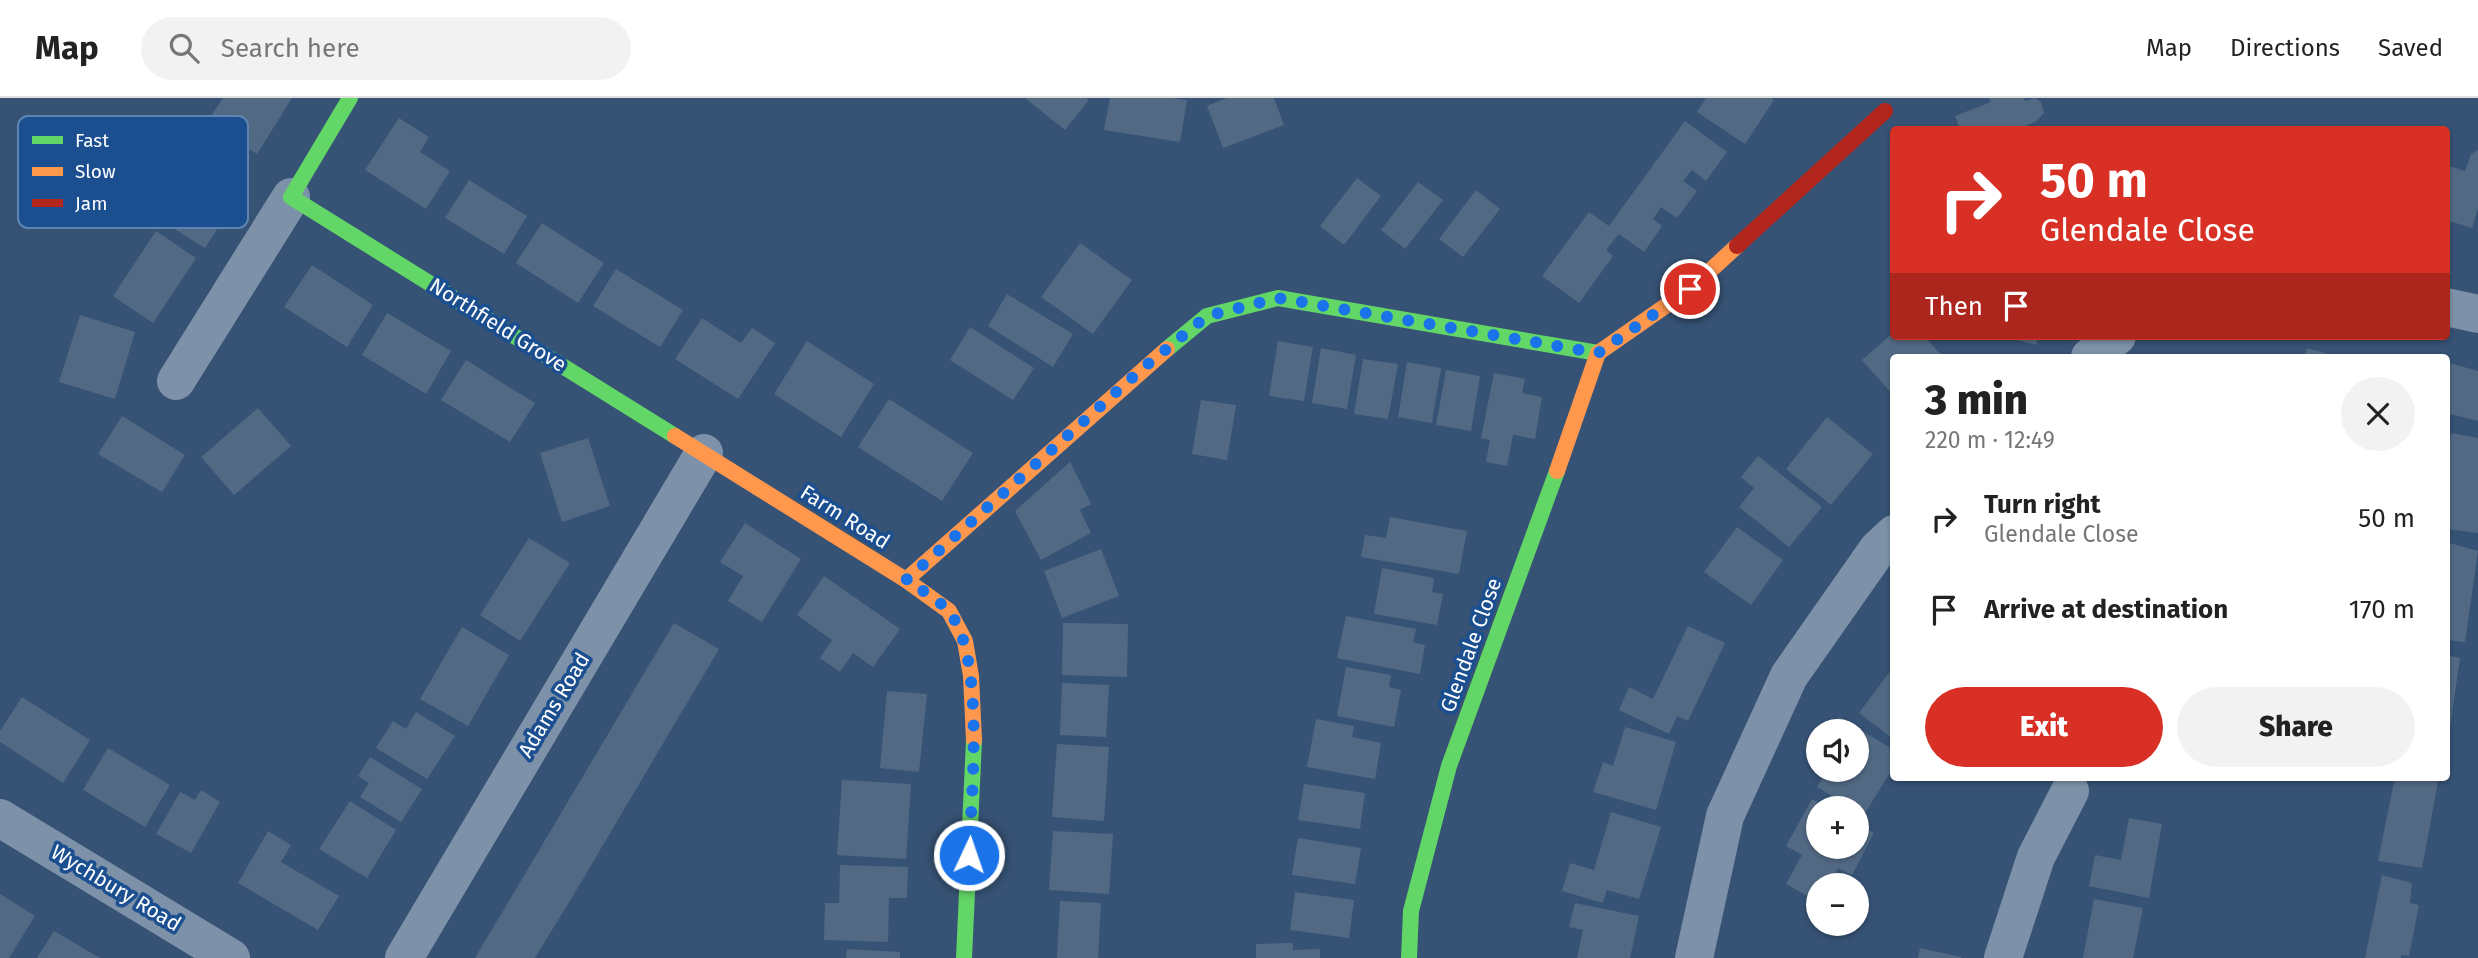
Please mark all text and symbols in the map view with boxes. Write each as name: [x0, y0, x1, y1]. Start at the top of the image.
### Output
search box: [141, 17, 631, 80]
text: Map: [35, 28, 99, 68]
icon: search: [165, 29, 203, 67]
text: Search here: [221, 33, 360, 64]
text: Map: [2146, 34, 2192, 62]
text: Directions: [2230, 34, 2340, 62]
text: Saved: [2378, 34, 2443, 62]
legend: [18, 116, 248, 228]
text: Fast: [75, 129, 109, 152]
text: 50 m: [2040, 151, 2148, 210]
icon: right: [1925, 154, 2016, 245]
text: Slow: [75, 160, 116, 183]
text: Jam: [75, 192, 107, 215]
text: Glendale Close: [2040, 211, 2255, 249]
pin: [1660, 259, 1720, 319]
icon: arrive: [1671, 270, 1709, 308]
street label: Northfield Grove: [425, 272, 571, 378]
icon: arrive: [1997, 287, 2035, 325]
text: Then: [1925, 291, 1983, 322]
text: 3 min: [1925, 375, 2028, 425]
button: close: [2341, 377, 2415, 451]
text: 220 m · 12:49: [1925, 426, 2055, 454]
street label: Farm Road: [795, 479, 895, 555]
text: Turn right: [1984, 489, 2101, 520]
icon: right: [1925, 500, 1963, 538]
text: 50 m: [2358, 503, 2415, 534]
text: Glendale Close: [1984, 520, 2138, 548]
street label: Glendale Close: [1435, 574, 1507, 716]
icon: arrive: [1925, 591, 1963, 629]
text: Arrive at destination: [1984, 594, 2228, 625]
text: 170 m: [2349, 594, 2415, 625]
street label: Adams Road: [513, 648, 595, 762]
button: Exit: [1925, 687, 2163, 767]
button: Share: [2177, 687, 2415, 767]
map controls: [1806, 719, 1869, 936]
button: sound: [1806, 719, 1869, 782]
button: +: [1806, 796, 1869, 859]
position arrow: [932, 818, 1006, 892]
street label: Wychbury Road: [46, 839, 186, 937]
button: −: [1806, 873, 1869, 936]

